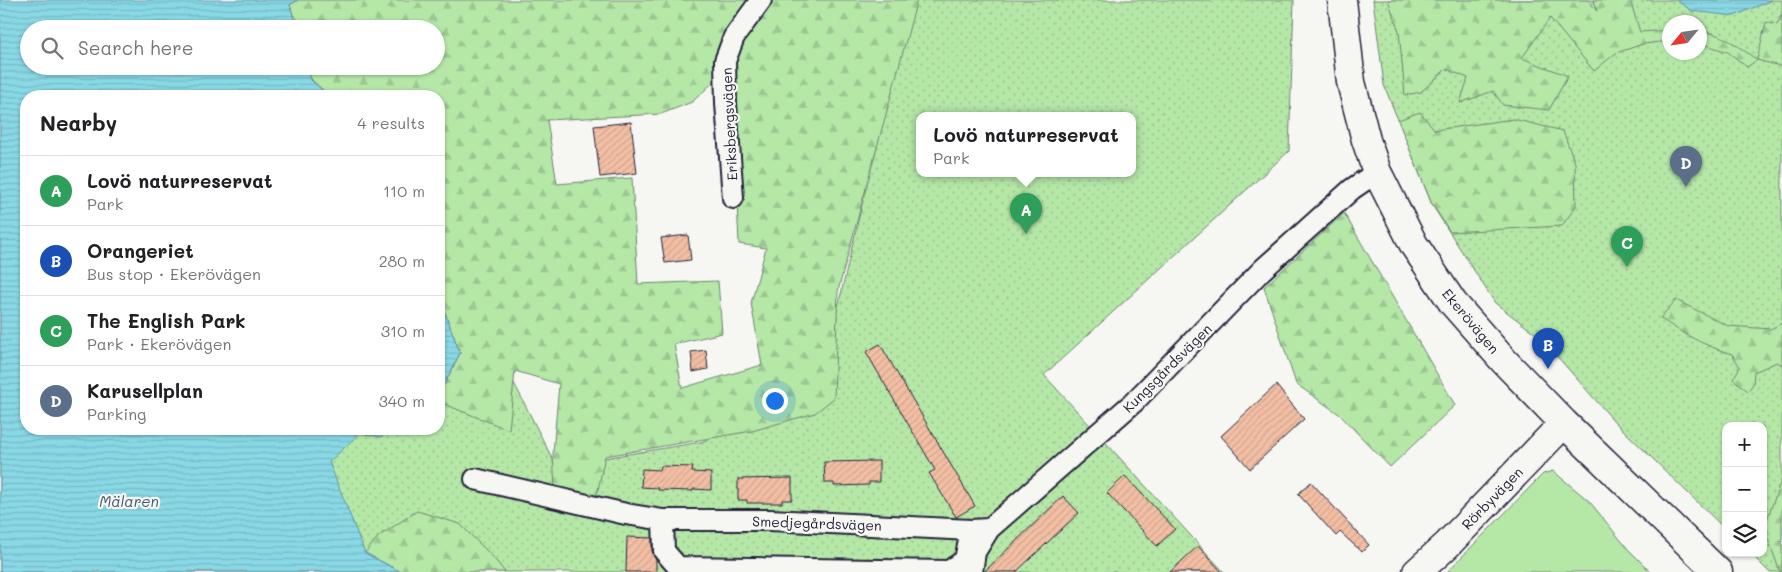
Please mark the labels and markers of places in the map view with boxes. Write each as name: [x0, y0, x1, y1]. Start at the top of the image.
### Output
pin: D: [1670, 146, 1702, 187]
pin: A: [1010, 193, 1042, 234]
pin: C: [1611, 226, 1643, 267]
pin: B: [1532, 328, 1564, 369]

